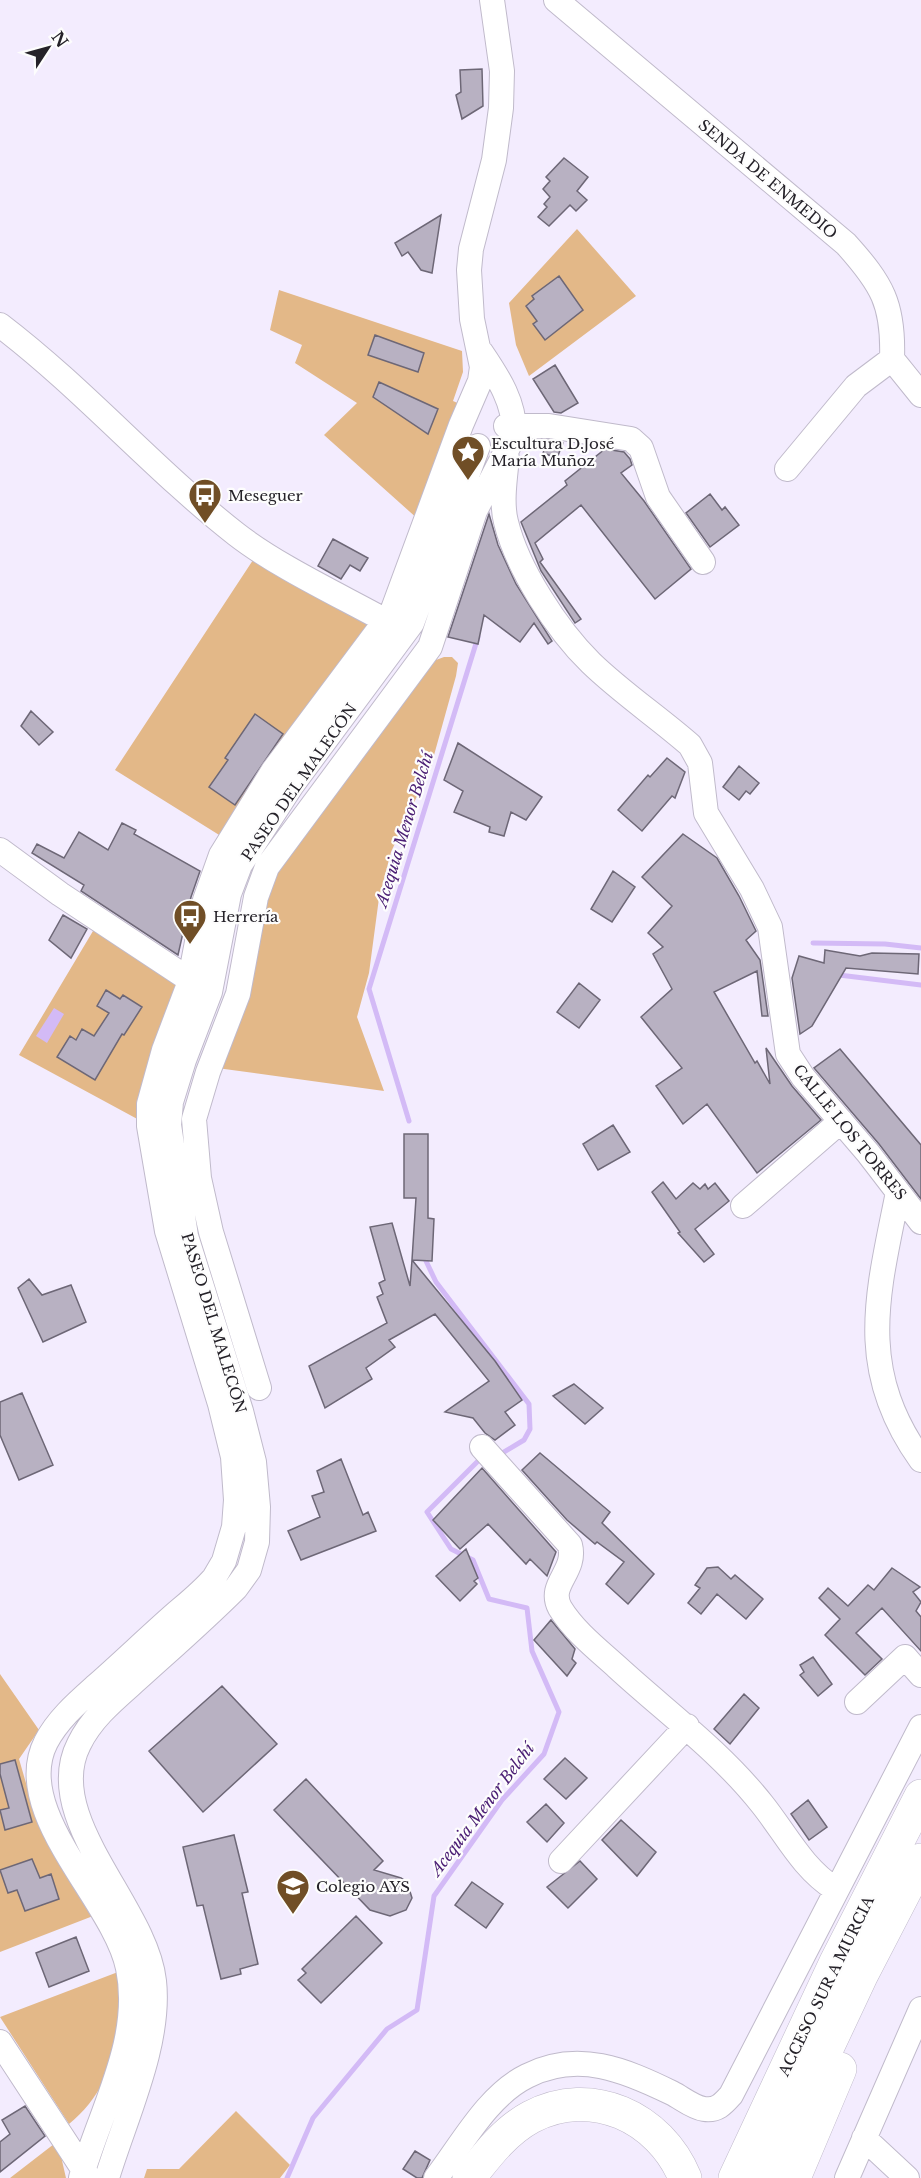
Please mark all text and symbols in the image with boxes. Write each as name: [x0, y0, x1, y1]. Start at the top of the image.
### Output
north arrow: [18, 18, 78, 78]
text: N: [48, 27, 73, 51]
street label: SENDA DE ENMEDIO: [695, 115, 841, 243]
place icon: Escultura D.José María Muñoz: [450, 434, 486, 481]
place label: Escultura D.José María Muñoz: [491, 434, 614, 470]
bus stop icon: Meseguer: [187, 477, 223, 524]
place label: Meseguer: [228, 486, 304, 505]
street label: PASEO DEL MALECÓN: [237, 700, 361, 864]
water label: Acequia Menor Belchí: [370, 748, 438, 911]
bus stop icon: Herrería: [172, 898, 208, 945]
place label: Herrería: [213, 907, 279, 926]
street label: CALLE LOS TORRES: [789, 1060, 911, 1204]
street label: PASEO DEL MALECÓN: [177, 1230, 251, 1416]
water label: Acequia Menor Belchí: [424, 1738, 539, 1881]
school or university icon: Colegio AYS: [275, 1868, 311, 1915]
place label: Colegio AYS: [316, 1877, 410, 1896]
street label: ACCESO SUR A MURCIA: [774, 1892, 878, 2080]

